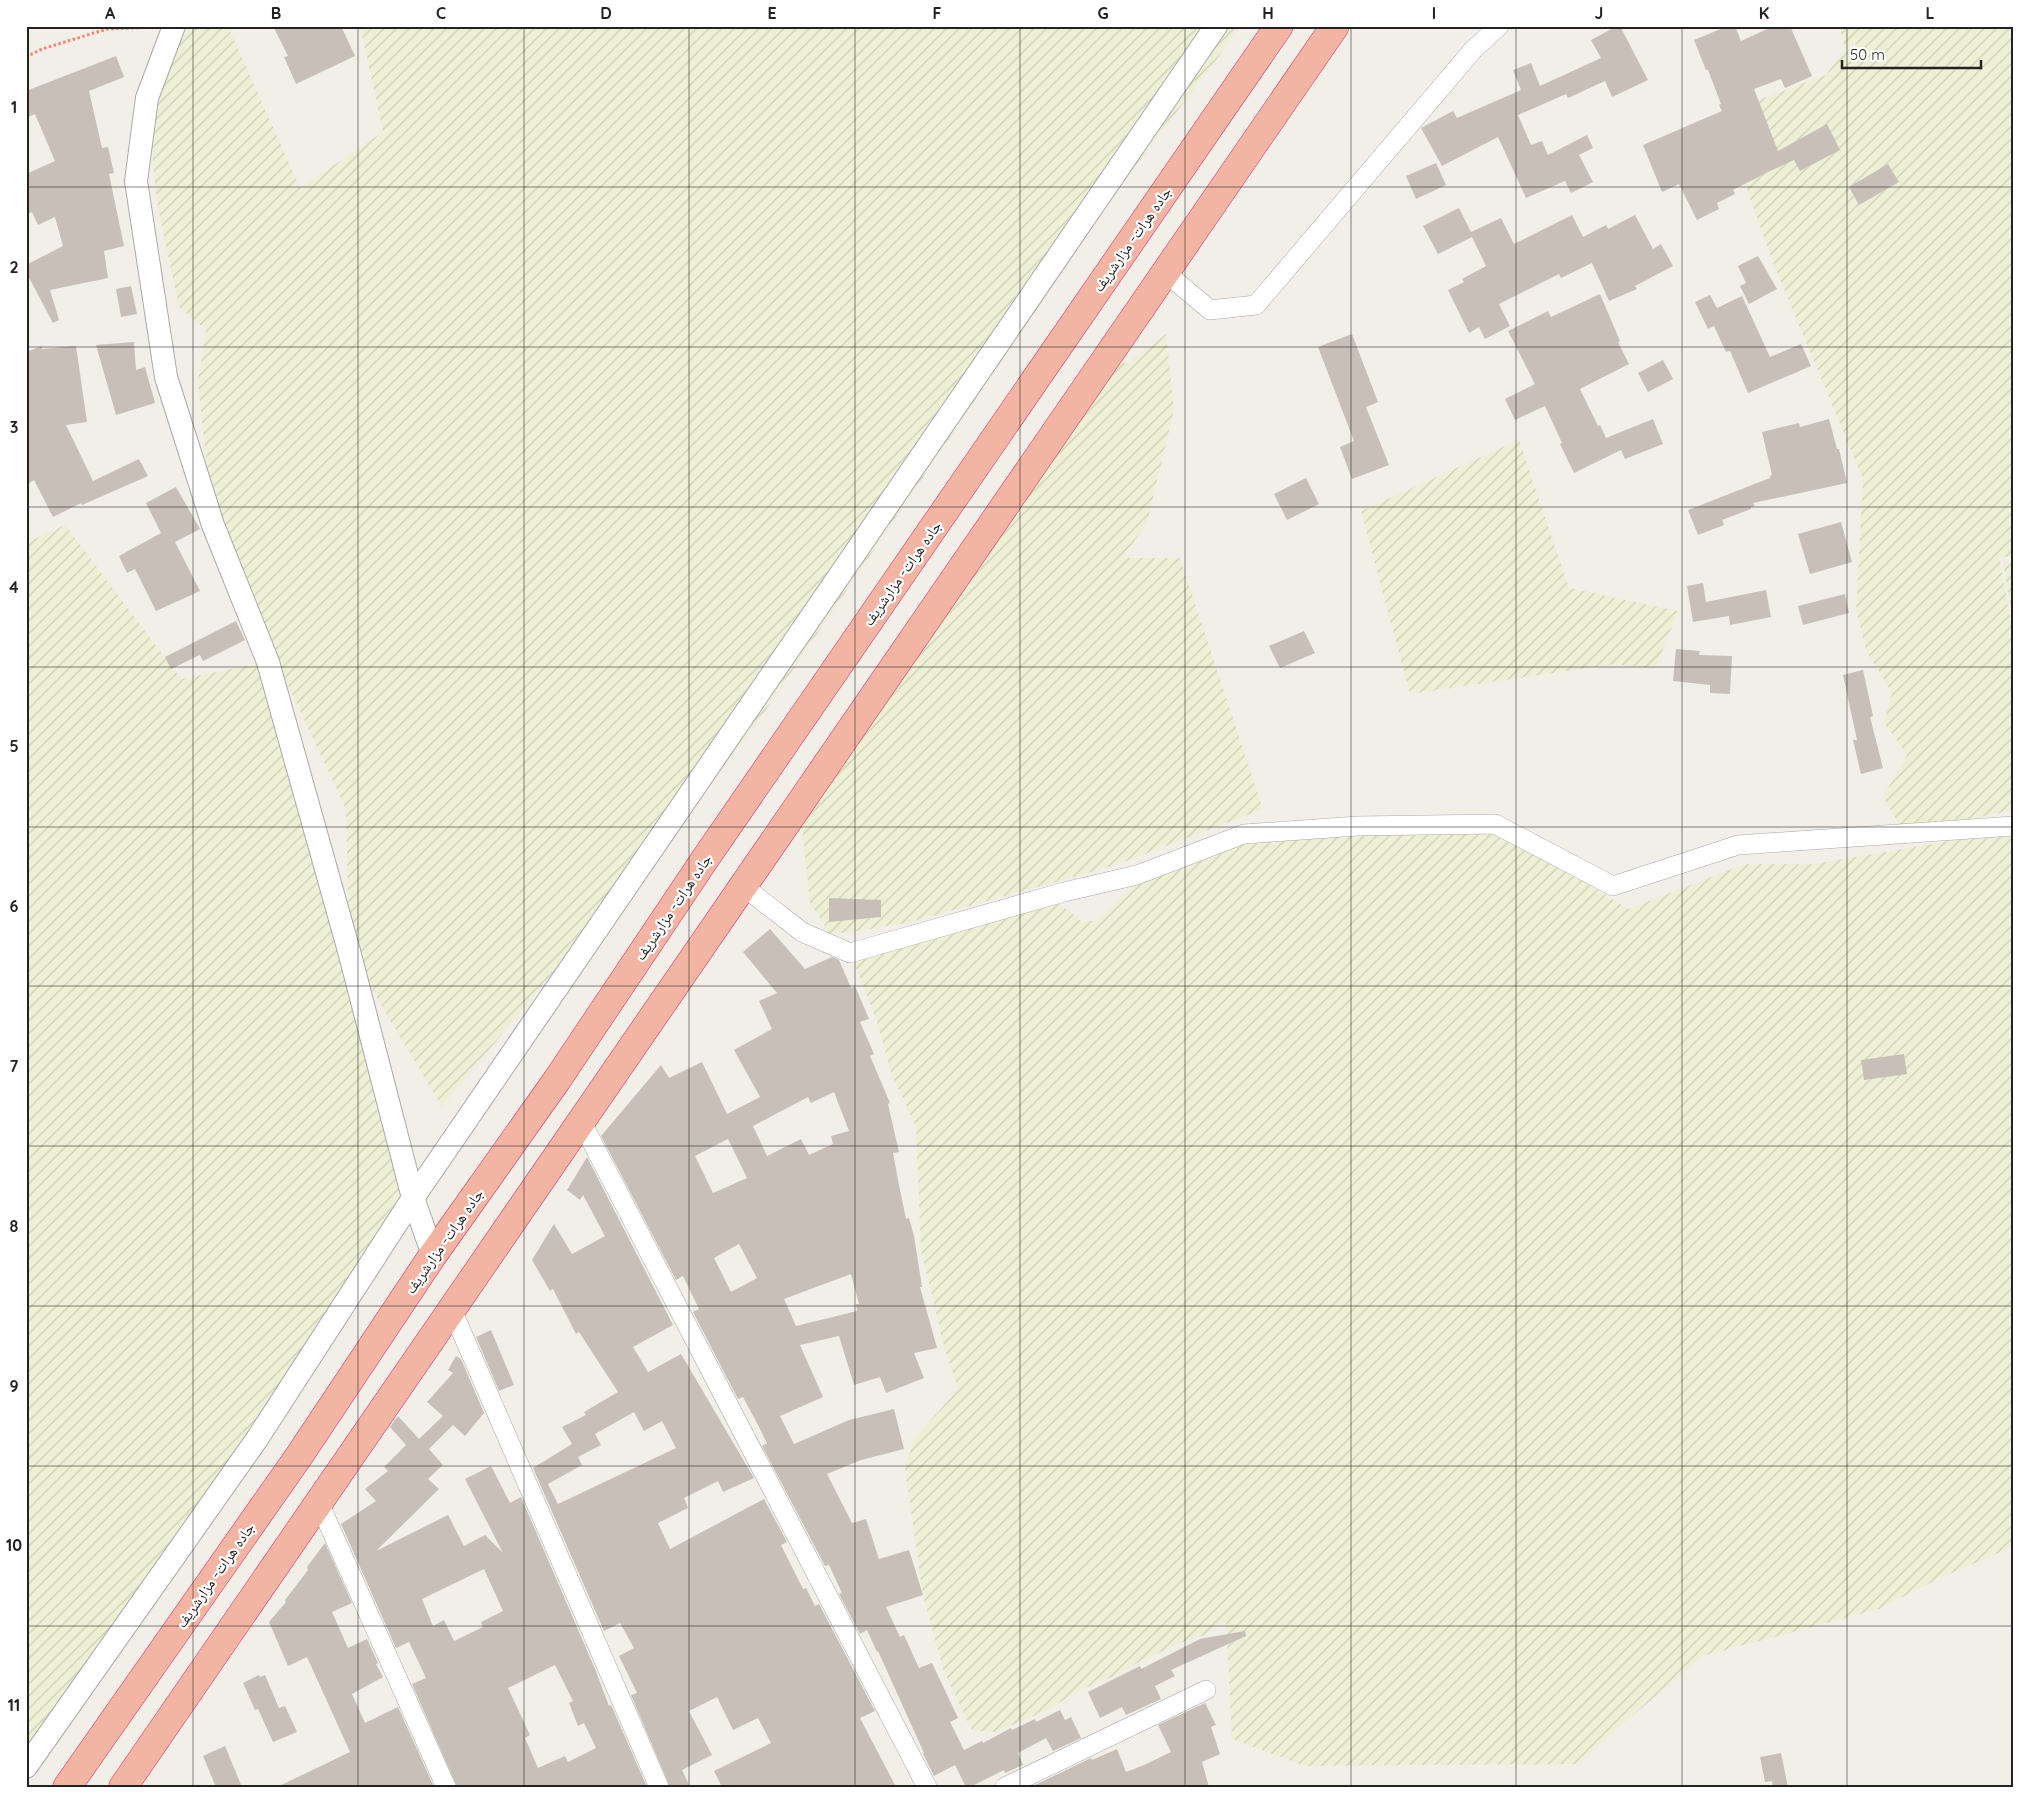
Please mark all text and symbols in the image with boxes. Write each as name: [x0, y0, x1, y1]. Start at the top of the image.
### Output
text: A: [105, 3, 116, 23]
text: B: [271, 3, 281, 23]
text: C: [436, 3, 446, 23]
text: D: [600, 3, 612, 23]
text: E: [767, 3, 777, 23]
text: F: [933, 3, 942, 23]
text: G: [1097, 3, 1109, 23]
text: H: [1262, 3, 1274, 23]
text: I: [1432, 3, 1436, 23]
text: J: [1595, 3, 1603, 23]
text: K: [1759, 3, 1769, 23]
text: L: [1926, 3, 1935, 23]
scale bar: [1842, 38, 1981, 70]
text: 50 m: [1850, 45, 1885, 64]
text: 1: [11, 97, 17, 117]
street label: جاده هرات- مزارشریف: [1089, 182, 1176, 295]
text: 2: [9, 257, 19, 277]
text: 3: [10, 417, 18, 437]
street label: جاده هرات- مزارشریف: [859, 516, 946, 629]
text: 4: [9, 577, 19, 597]
text: 5: [9, 736, 19, 756]
street label: جاده هرات- مزارشریف: [630, 850, 716, 964]
text: 6: [10, 896, 19, 916]
text: 7: [10, 1056, 19, 1076]
street label: جاده هرات- مزارشریف: [401, 1184, 488, 1297]
text: 8: [10, 1216, 19, 1236]
text: 9: [9, 1376, 19, 1396]
street label: جاده هرات- مزارشریف: [172, 1518, 259, 1631]
text: 10: [6, 1535, 22, 1555]
text: 11: [8, 1695, 20, 1715]

